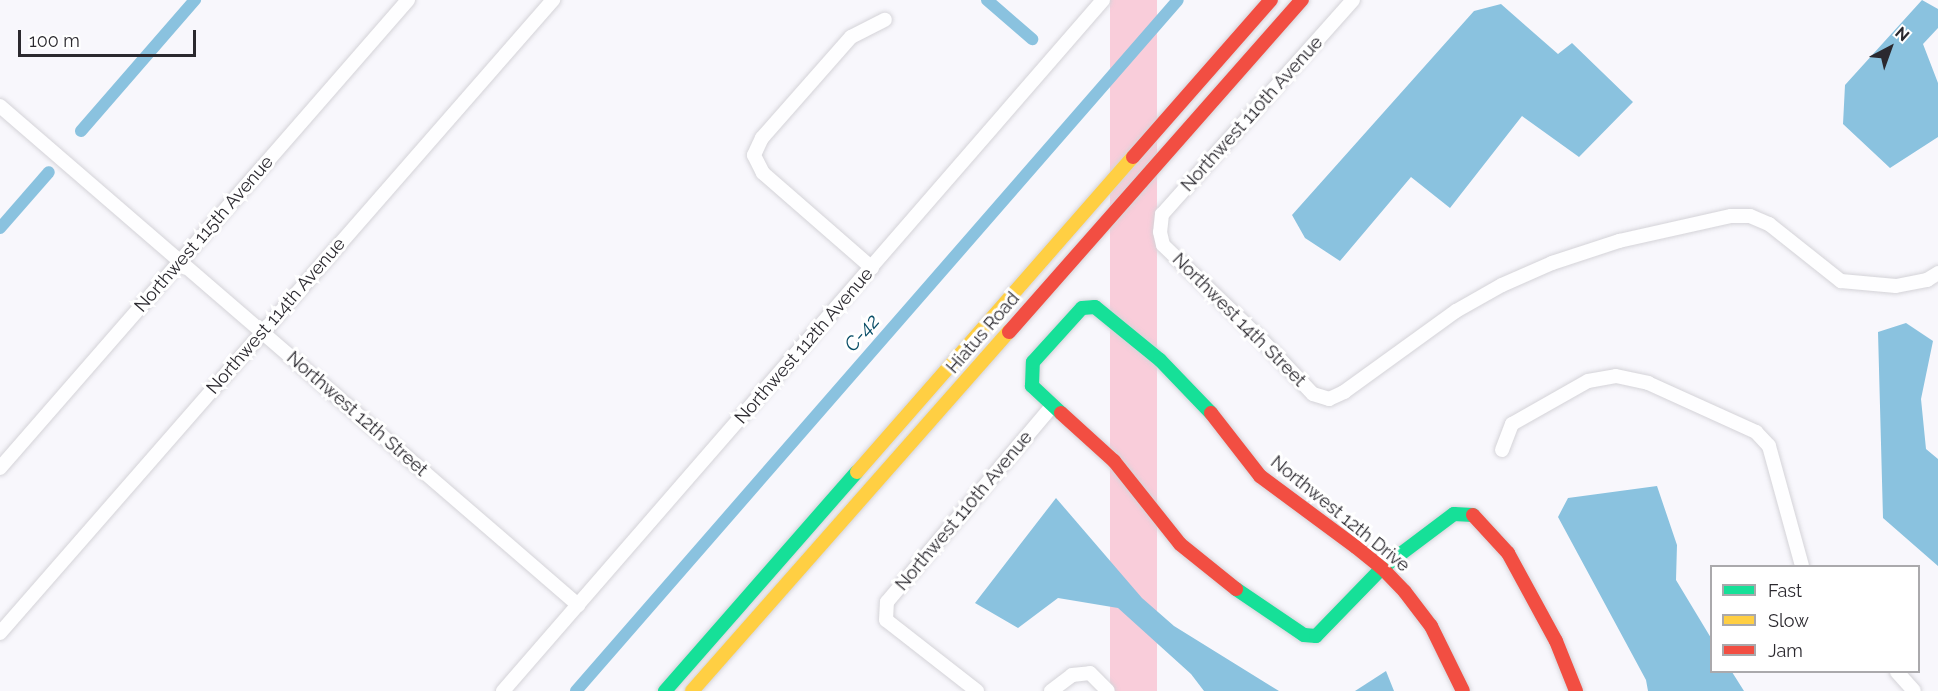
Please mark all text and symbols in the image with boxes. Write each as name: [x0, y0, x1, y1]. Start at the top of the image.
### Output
scale bar: [21, 18, 200, 56]
north arrow: [1860, 18, 1920, 78]
text: N: [1891, 23, 1913, 45]
text: 100 m: [29, 30, 80, 51]
street label: Northwest 110th Avenue: [1176, 32, 1328, 196]
street label: Northwest 115th Avenue: [130, 151, 278, 317]
street label: Northwest 114th Avenue: [202, 233, 350, 399]
street label: Northwest 14th Street: [1168, 249, 1310, 391]
street label: Northwest 112th Avenue: [730, 263, 878, 429]
street label: Hiatus Road: [942, 288, 1024, 378]
water label: C-42: [839, 309, 885, 357]
street label: Northwest 12th Street: [282, 347, 432, 481]
street label: Northwest 110th Avenue: [891, 427, 1037, 595]
street label: Northwest 12th Drive: [1266, 451, 1414, 577]
legend: [1710, 565, 1920, 673]
text: Fast: [1768, 580, 1802, 601]
text: Slow: [1768, 610, 1809, 631]
text: Jam: [1768, 640, 1803, 661]

